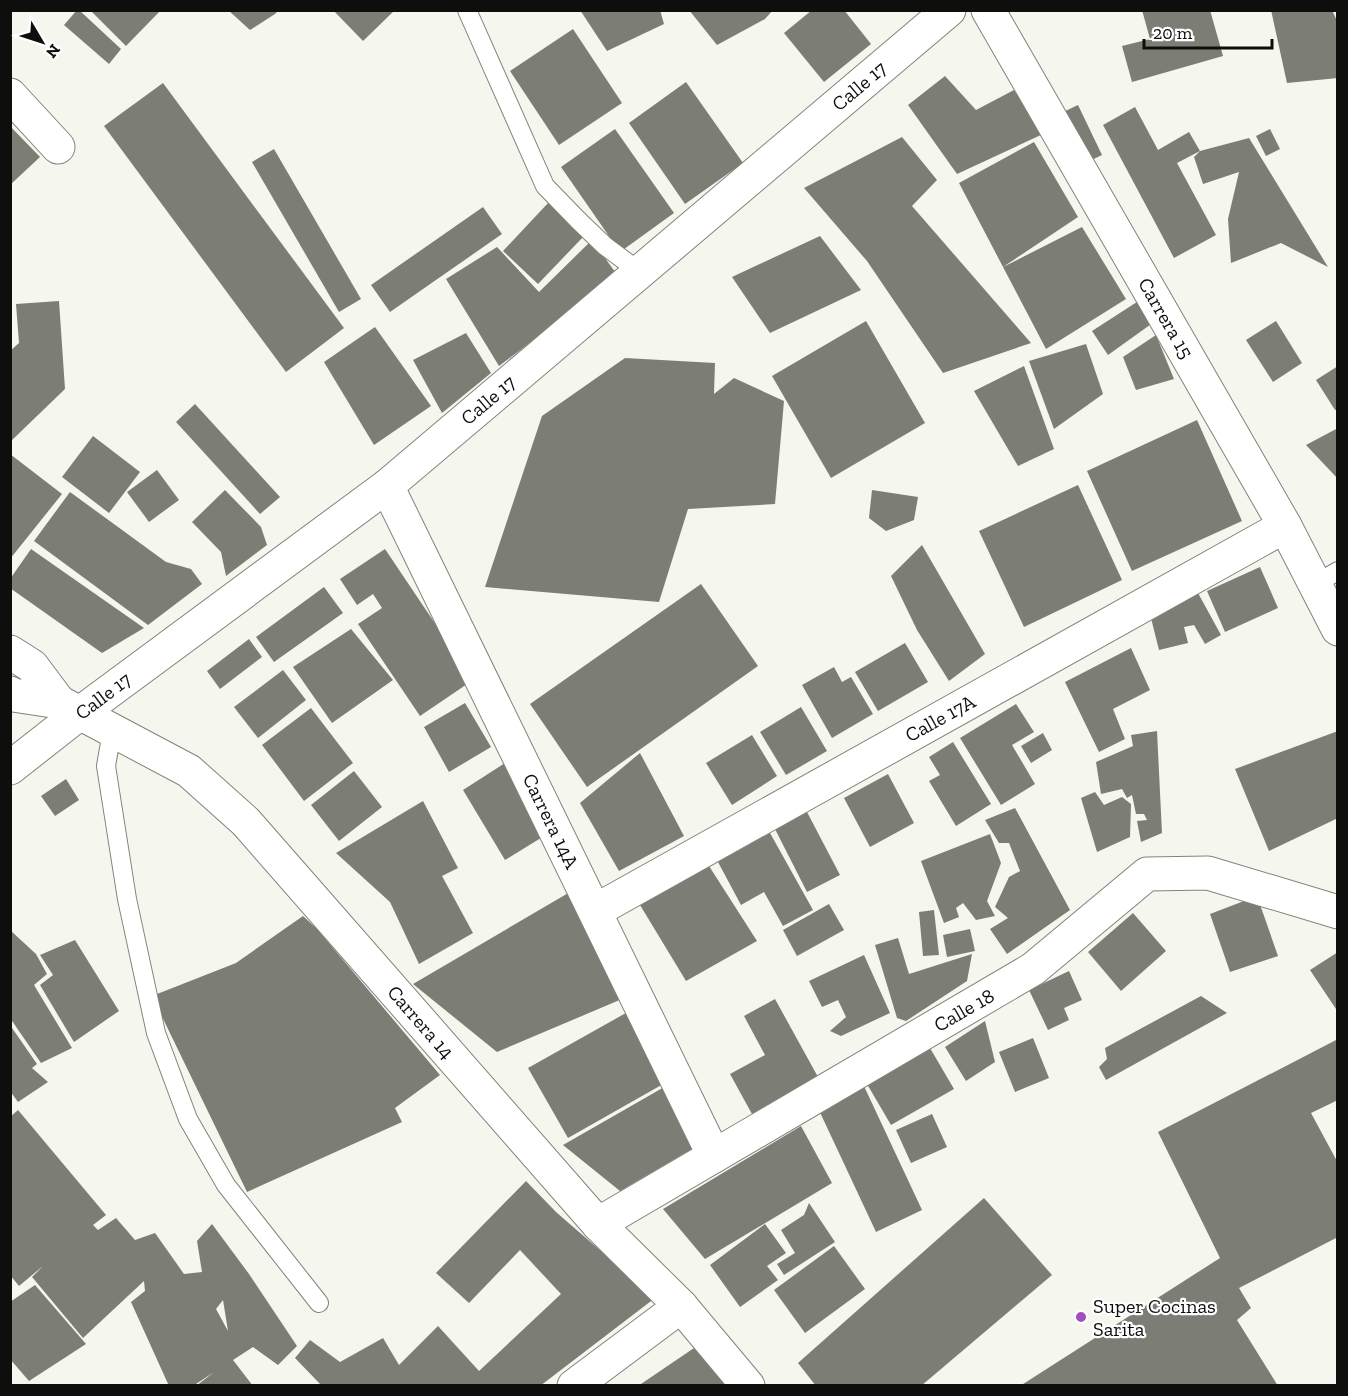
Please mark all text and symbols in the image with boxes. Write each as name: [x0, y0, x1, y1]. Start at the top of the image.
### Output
north arrow: [12, 12, 72, 72]
scale bar: [1144, 12, 1272, 50]
text: 20 m: [1153, 22, 1193, 44]
text: N: [42, 40, 64, 62]
street label: Calle 17: [827, 56, 892, 116]
street label: Carrera 15: [1133, 273, 1199, 363]
street label: Calle 17: [456, 370, 521, 430]
street label: Calle 17: [70, 667, 136, 725]
street label: Calle 17A: [901, 689, 980, 747]
street label: Carrera 14A: [518, 770, 585, 873]
street label: Carrera 14: [382, 980, 460, 1064]
street label: Calle 18: [930, 983, 998, 1037]
place label: Super Cocinas Sarita: [1093, 1294, 1216, 1341]
marker: Super Cocinas Sarita: [1074, 1310, 1088, 1324]

